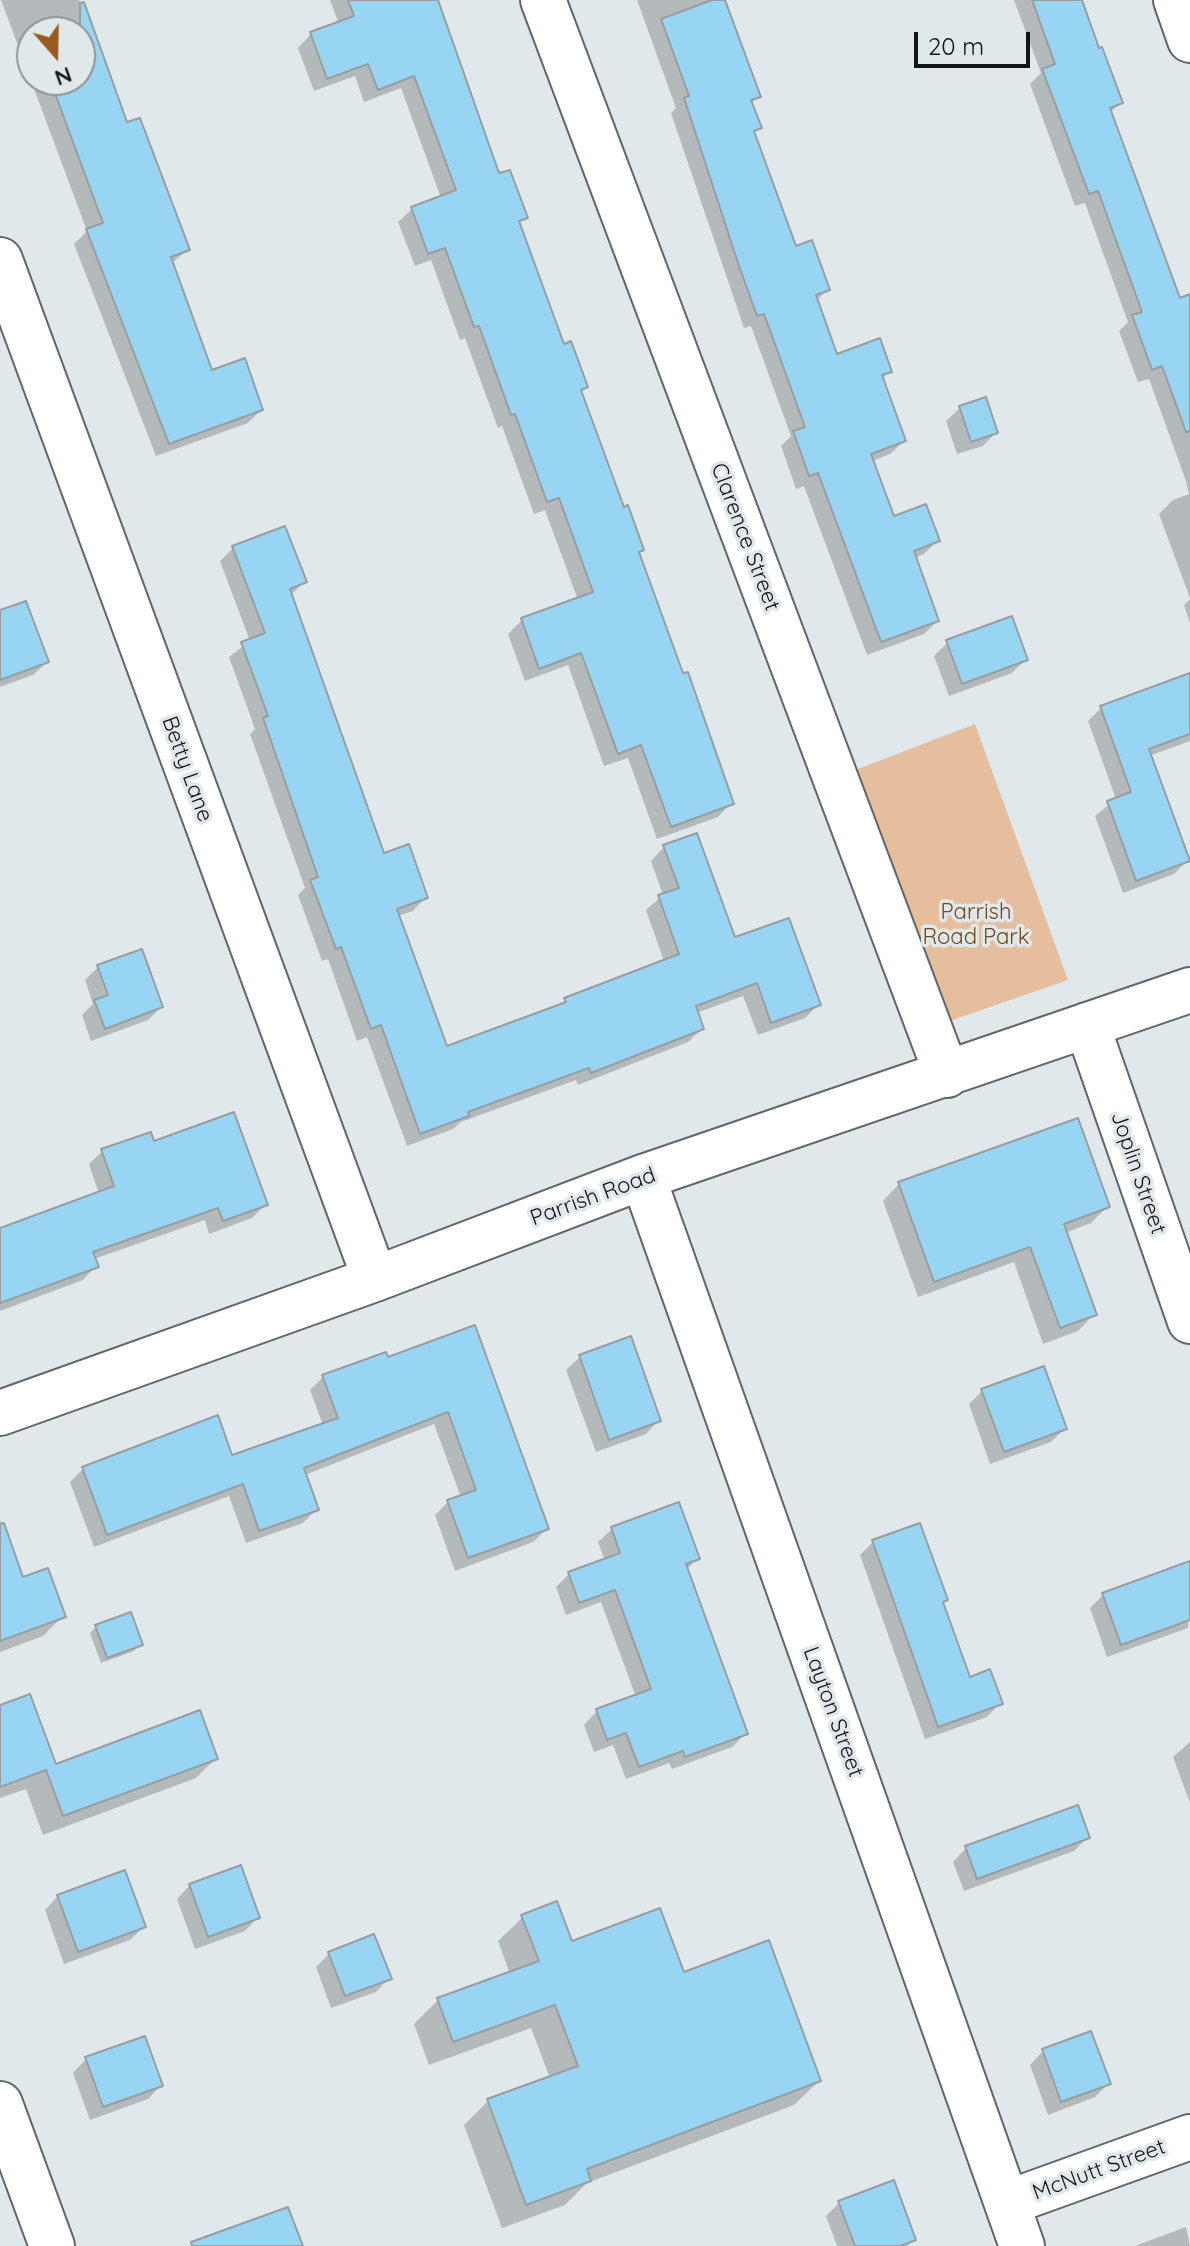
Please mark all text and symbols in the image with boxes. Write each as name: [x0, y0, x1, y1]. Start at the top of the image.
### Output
north arrow: [16, 16, 96, 96]
scale bar: [918, 16, 1034, 66]
text: 20 m: [928, 31, 984, 61]
text: N: [51, 61, 76, 93]
street label: Clarence Street: [705, 460, 785, 614]
street label: Betty Lane: [156, 713, 218, 825]
park label: Parrish Road Park: [922, 899, 1030, 950]
street label: Joplin Street: [1105, 1108, 1171, 1238]
street label: Parrish Road: [527, 1162, 659, 1232]
street label: Layton Street: [797, 1643, 869, 1781]
street label: McNutt Street: [1029, 2134, 1169, 2206]

